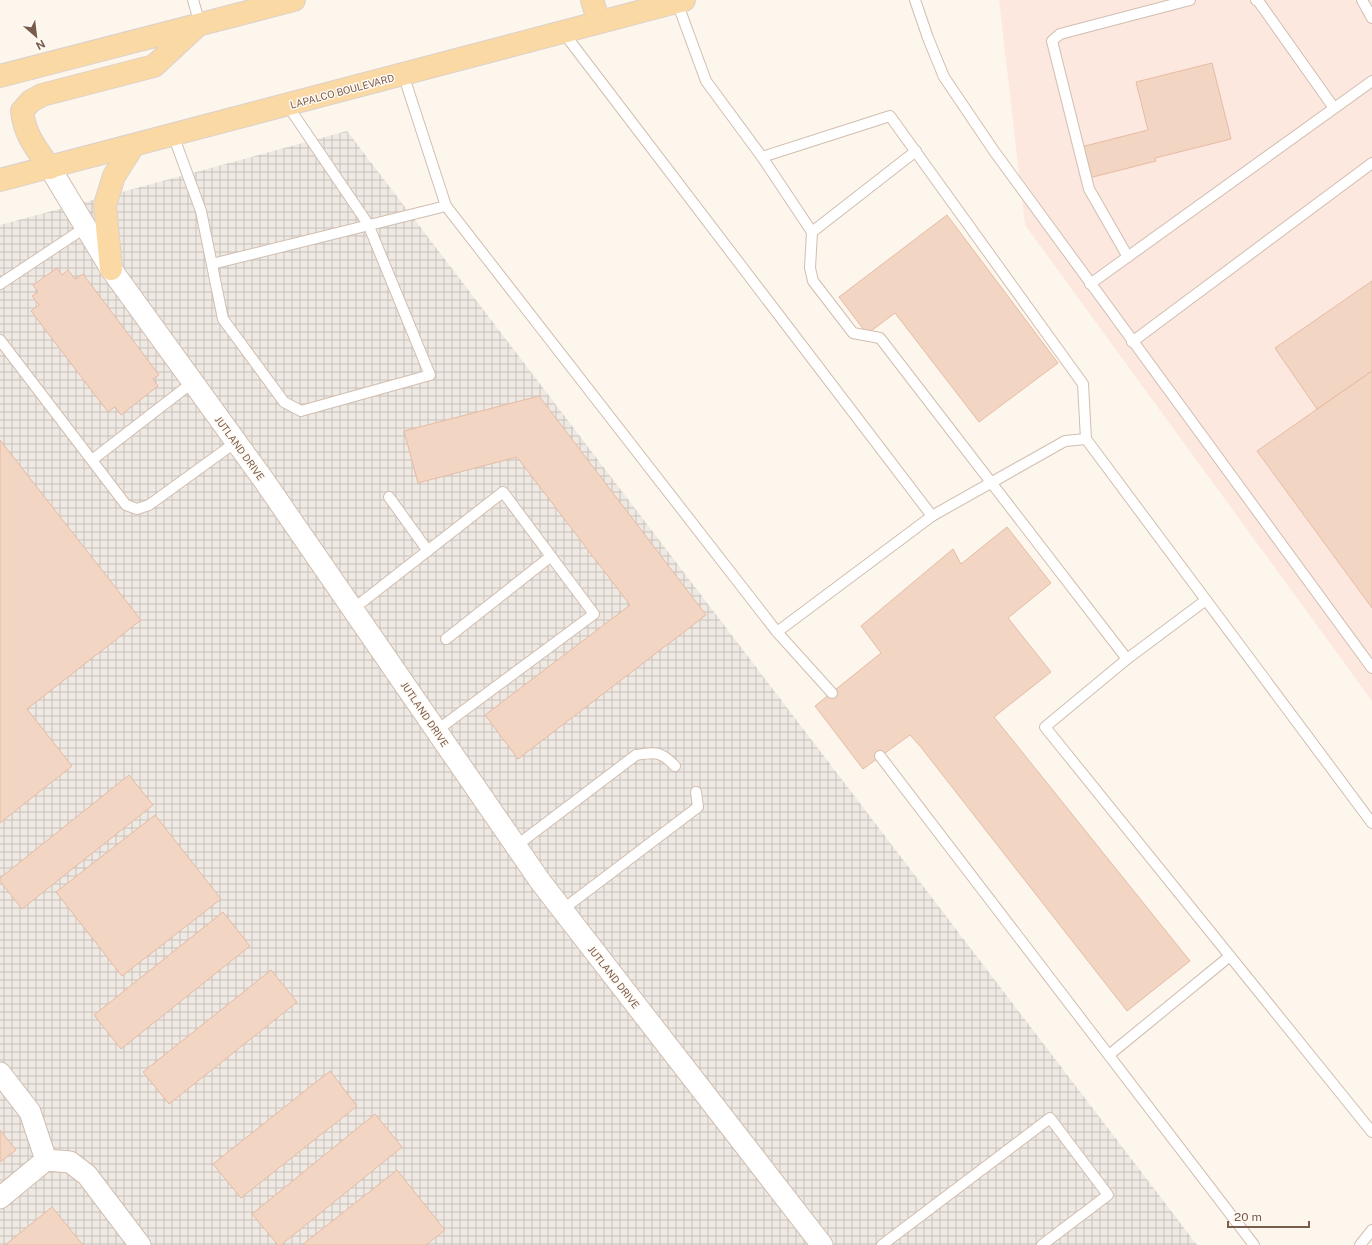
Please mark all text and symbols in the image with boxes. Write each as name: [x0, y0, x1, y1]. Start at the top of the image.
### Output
north arrow: [16, 16, 56, 56]
text: N: [34, 38, 47, 52]
street label: LAPALCO BOULEVARD: [289, 71, 395, 111]
street label: JUTLAND DRIVE: [213, 414, 267, 482]
street label: JUTLAND DRIVE: [399, 679, 451, 749]
street label: JUTLAND DRIVE: [586, 943, 642, 1011]
scale bar: [1228, 1203, 1309, 1229]
text: 20 m: [1234, 1210, 1262, 1224]

